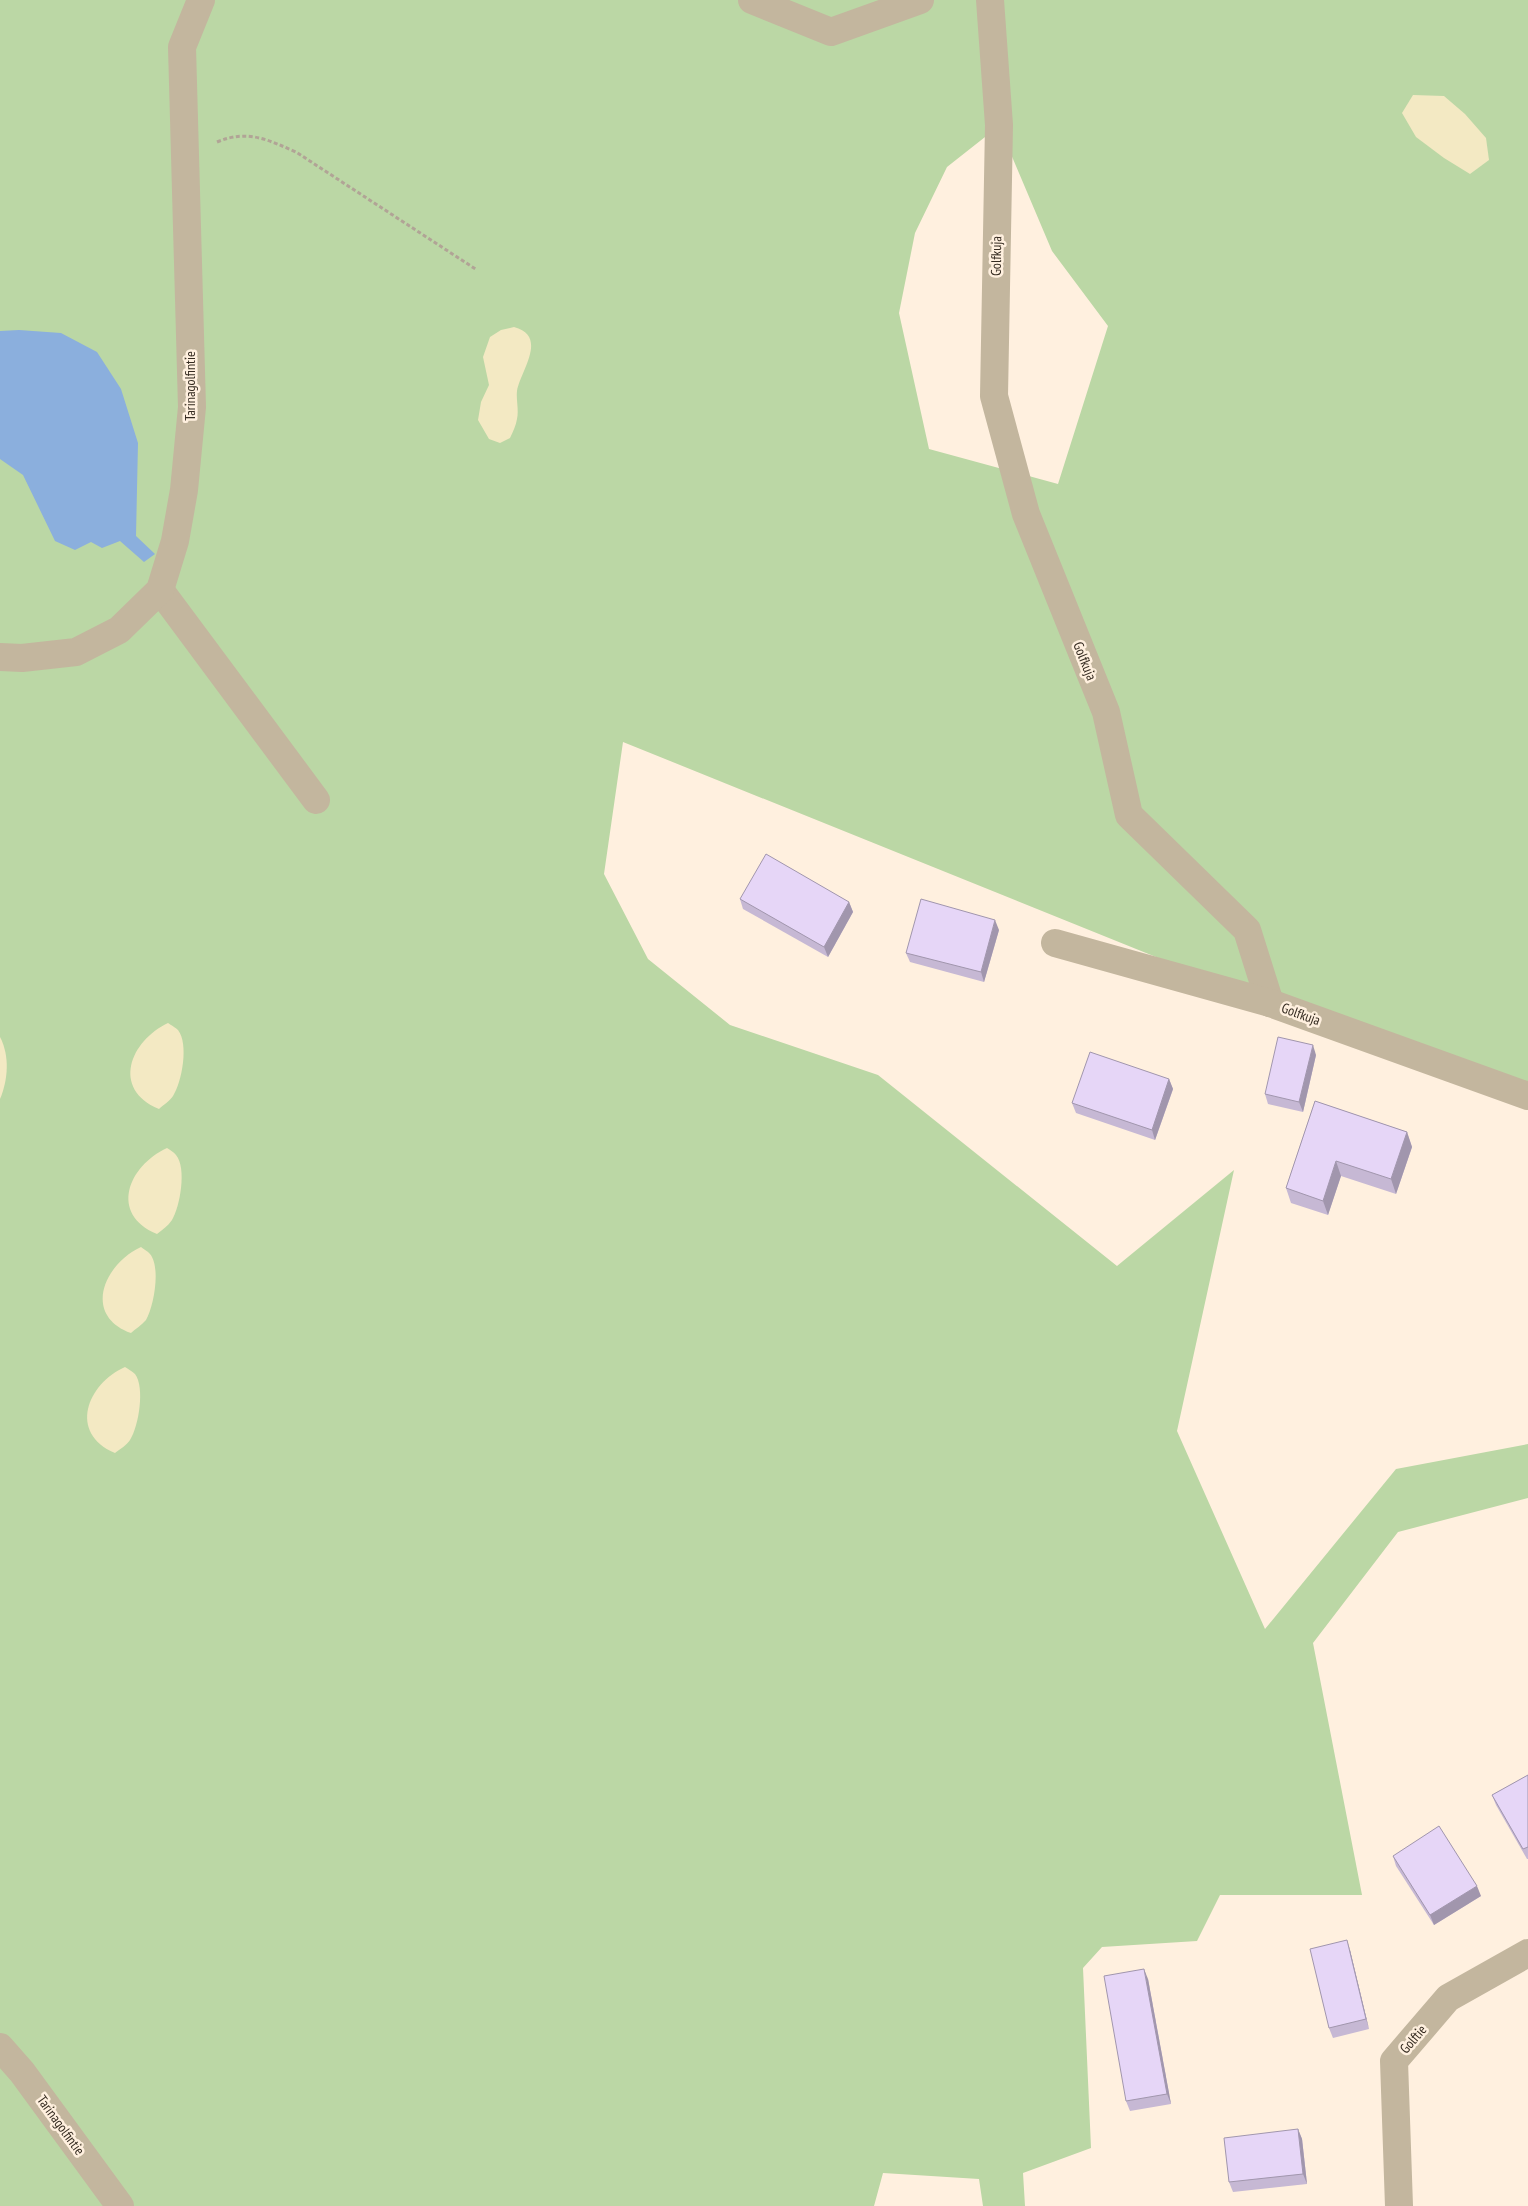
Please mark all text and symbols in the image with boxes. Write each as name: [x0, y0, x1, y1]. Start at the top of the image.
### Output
street label: Golfkuja: [987, 236, 1005, 276]
street label: Tarinagolfintie: [181, 351, 199, 421]
street label: Golfkuja: [1069, 639, 1101, 683]
street label: Golfkuja: [1279, 999, 1323, 1029]
street label: Golftie: [1396, 2021, 1431, 2057]
street label: Tarinagolfintie: [33, 2092, 89, 2159]

